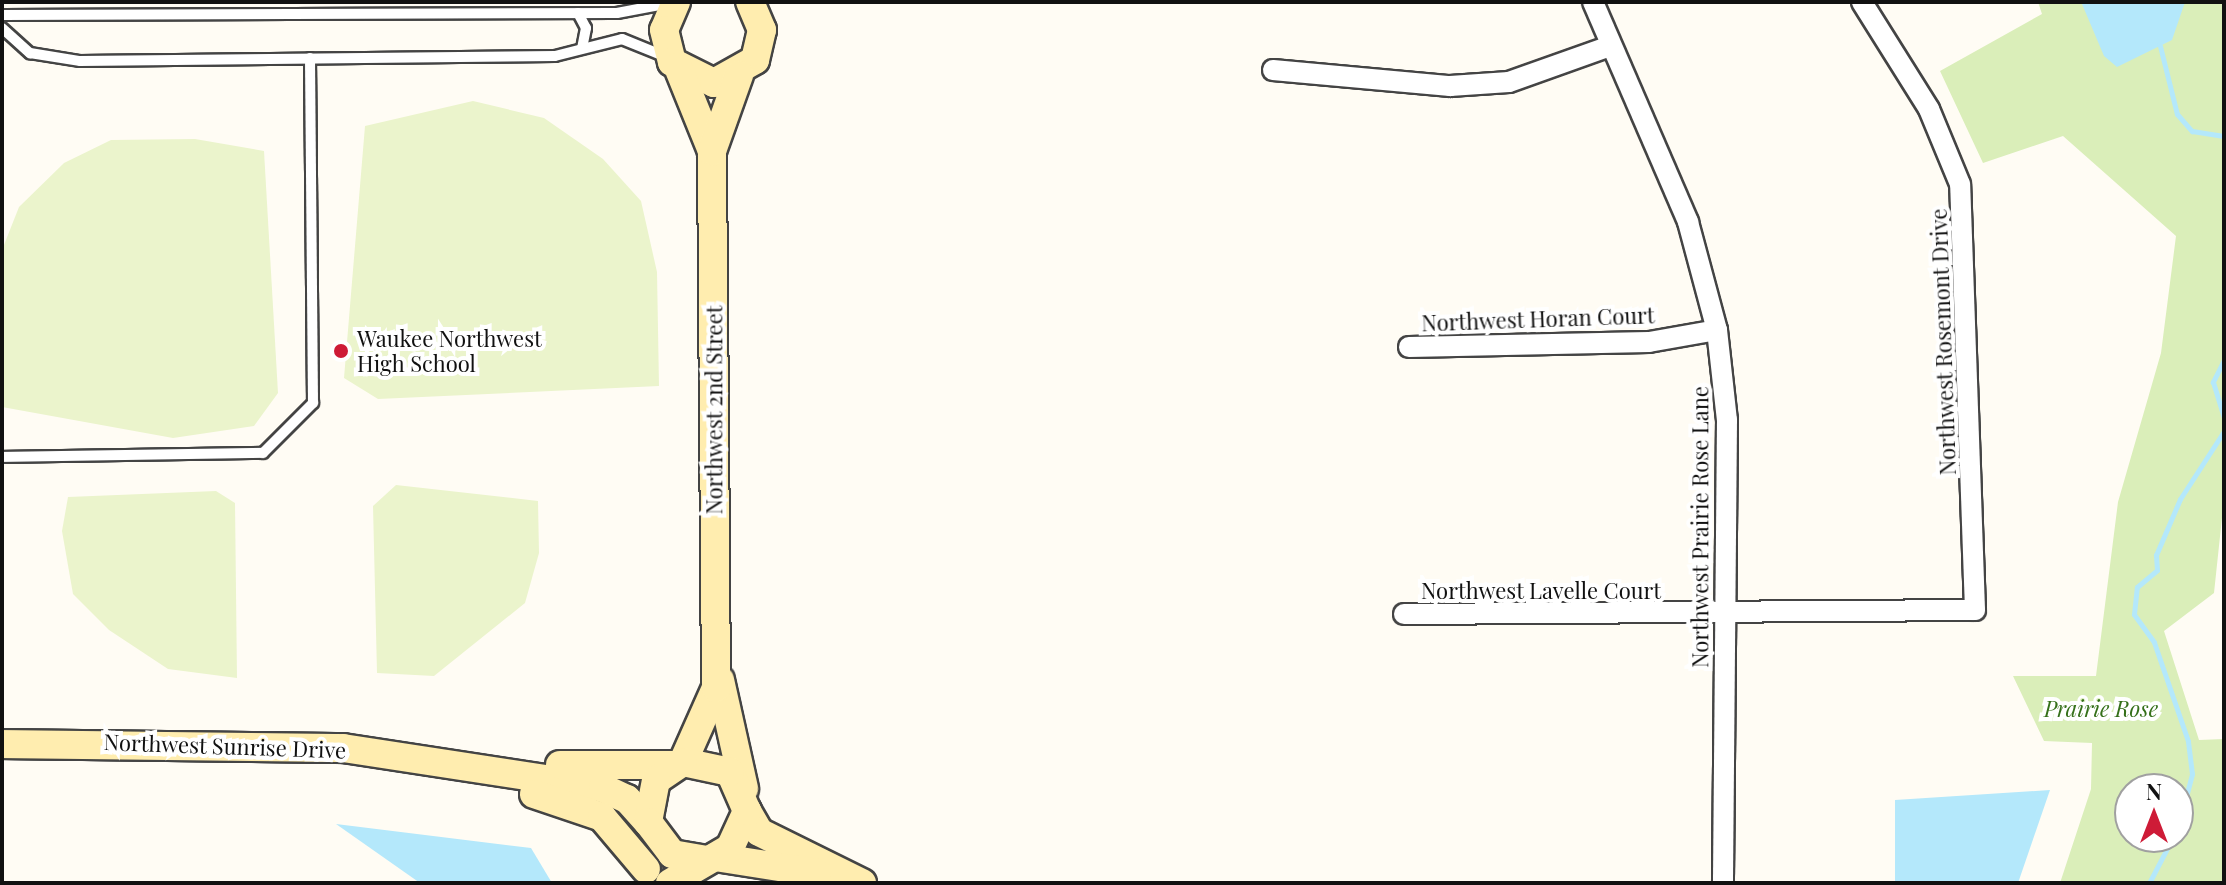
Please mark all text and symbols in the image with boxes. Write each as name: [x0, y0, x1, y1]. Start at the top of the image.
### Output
street label: Northwest Rosemont Drive: [1925, 208, 1961, 476]
street label: Northwest Horan Court: [1421, 302, 1655, 336]
street label: Northwest 2nd Street: [701, 305, 727, 515]
place label: Waukee Northwest High School: [357, 325, 542, 376]
marker: Waukee Northwest High School: [332, 342, 350, 360]
street label: Northwest Prairie Rose Lane: [1687, 386, 1713, 668]
street label: Northwest Lavelle Court: [1421, 578, 1661, 604]
park label: Prairie Rose: [2044, 696, 2158, 722]
street label: Northwest Sunrise Drive: [103, 729, 347, 763]
north arrow: [2114, 773, 2194, 853]
text: N: [2146, 776, 2162, 806]

